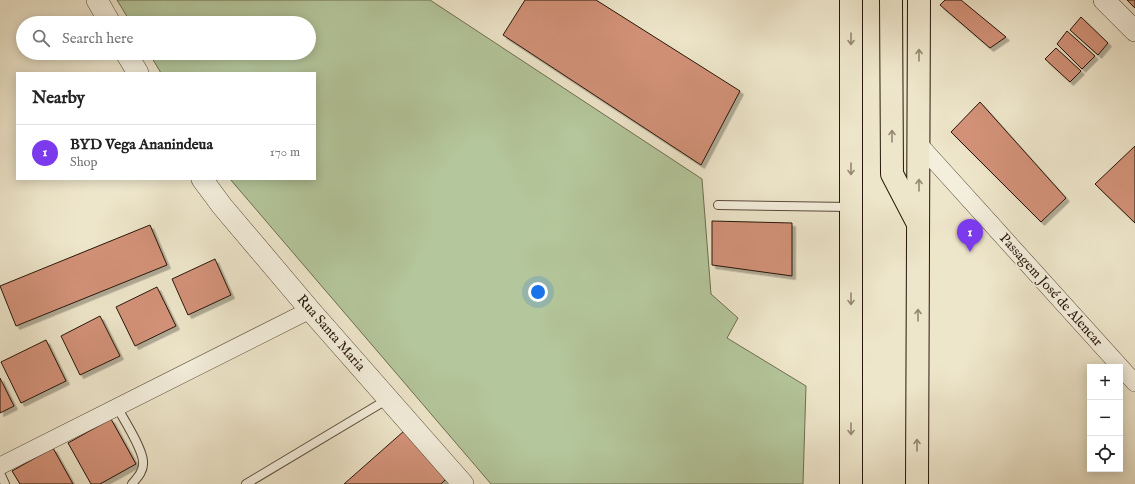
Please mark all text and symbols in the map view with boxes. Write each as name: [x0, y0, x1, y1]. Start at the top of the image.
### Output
search box: [16, 16, 316, 60]
icon: search: [30, 27, 52, 49]
text: Search here: [62, 29, 133, 48]
one-way arrow: [847, 32, 855, 45]
one-way arrow: [915, 49, 923, 62]
text: Nearby: [32, 88, 85, 109]
one-way arrow: [888, 130, 896, 143]
text: BYD Vega Ananindeua: [70, 135, 213, 154]
text: 1: [43, 144, 47, 161]
text: 170 m: [270, 144, 300, 161]
text: Shop: [70, 154, 98, 171]
one-way arrow: [847, 162, 855, 175]
one-way arrow: [915, 179, 923, 192]
pin: 1: [957, 219, 983, 252]
street label: Passagem José de Alencar: [995, 230, 1107, 350]
your location: [528, 282, 548, 302]
street label: Rua Santa Maria: [293, 291, 370, 376]
one-way arrow: [847, 292, 855, 305]
one-way arrow: [914, 309, 922, 322]
map controls: [1087, 364, 1123, 472]
button: +: [1087, 364, 1123, 400]
button: −: [1087, 400, 1123, 436]
one-way arrow: [847, 422, 855, 435]
button: locate: [1087, 436, 1123, 472]
one-way arrow: [913, 439, 921, 452]

